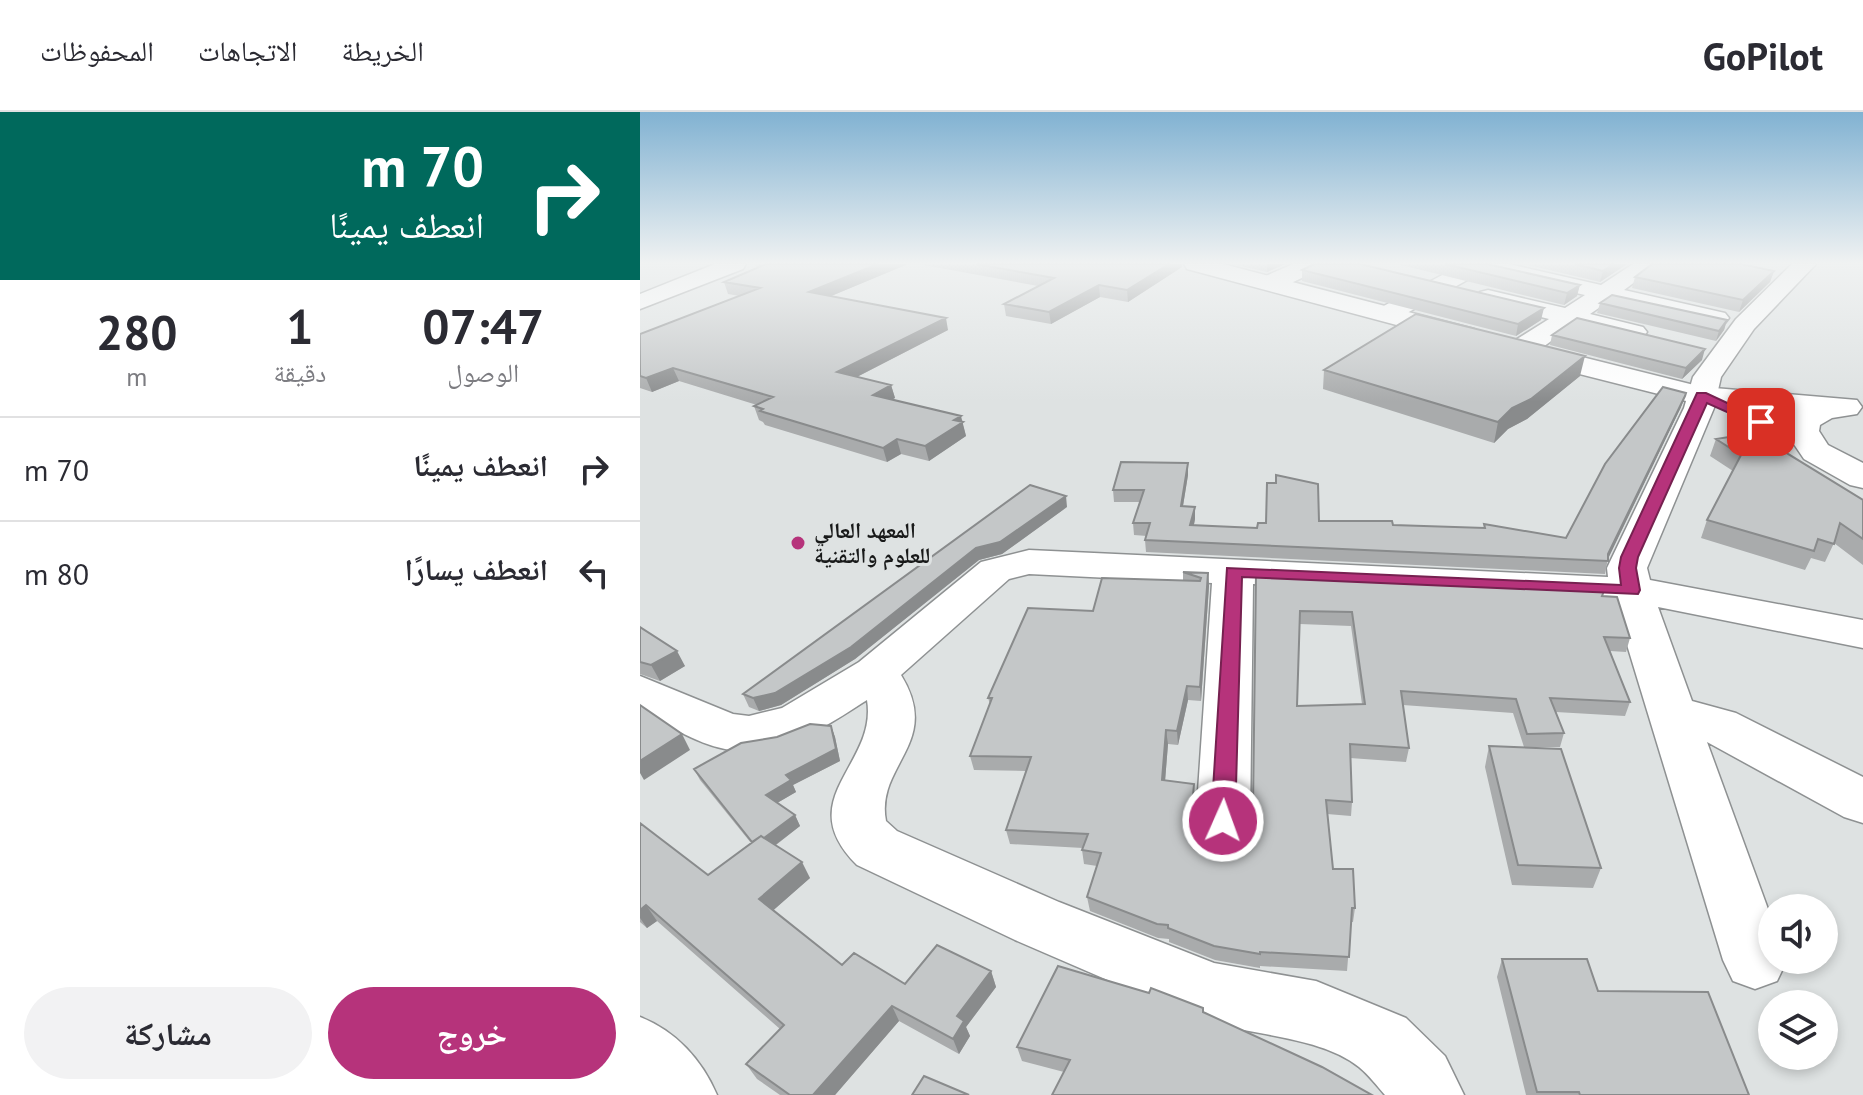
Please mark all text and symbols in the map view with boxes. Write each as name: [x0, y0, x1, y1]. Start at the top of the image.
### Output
text: GoPilot: [1703, 31, 1823, 80]
text: المحفوظات: [40, 32, 154, 69]
text: الاتجاهات: [198, 32, 297, 69]
text: الخريطة: [341, 32, 424, 69]
text: 70 m: [361, 130, 484, 202]
icon: right: [512, 144, 616, 248]
text: انعطف يمينًا: [329, 201, 484, 248]
text: 1: [286, 295, 314, 357]
text: 07:47: [422, 295, 544, 357]
text: 280: [96, 301, 178, 363]
text: دقيقة: [274, 356, 326, 389]
text: الوصول: [447, 356, 519, 389]
text: m: [126, 360, 147, 393]
pin: [1727, 388, 1795, 456]
icon: arrive: [1739, 400, 1783, 444]
text: انعطف يمينًا: [413, 445, 548, 484]
icon: right: [572, 447, 616, 491]
text: 70 m: [24, 450, 89, 489]
place label: المعهد العالي للعلوم والتقنية: [814, 516, 930, 571]
marker: المعهد العالي للعلوم والتقنية: [789, 534, 807, 552]
text: انعطف يسارًا: [404, 549, 548, 588]
icon: left: [572, 551, 616, 595]
text: 80 m: [24, 554, 89, 593]
position arrow: [1181, 779, 1265, 863]
map controls: [1758, 894, 1838, 1070]
button: sound: [1758, 894, 1838, 974]
button: مشاركة: [24, 987, 312, 1079]
button: خروج: [328, 987, 616, 1079]
button: layers: [1758, 990, 1838, 1070]

